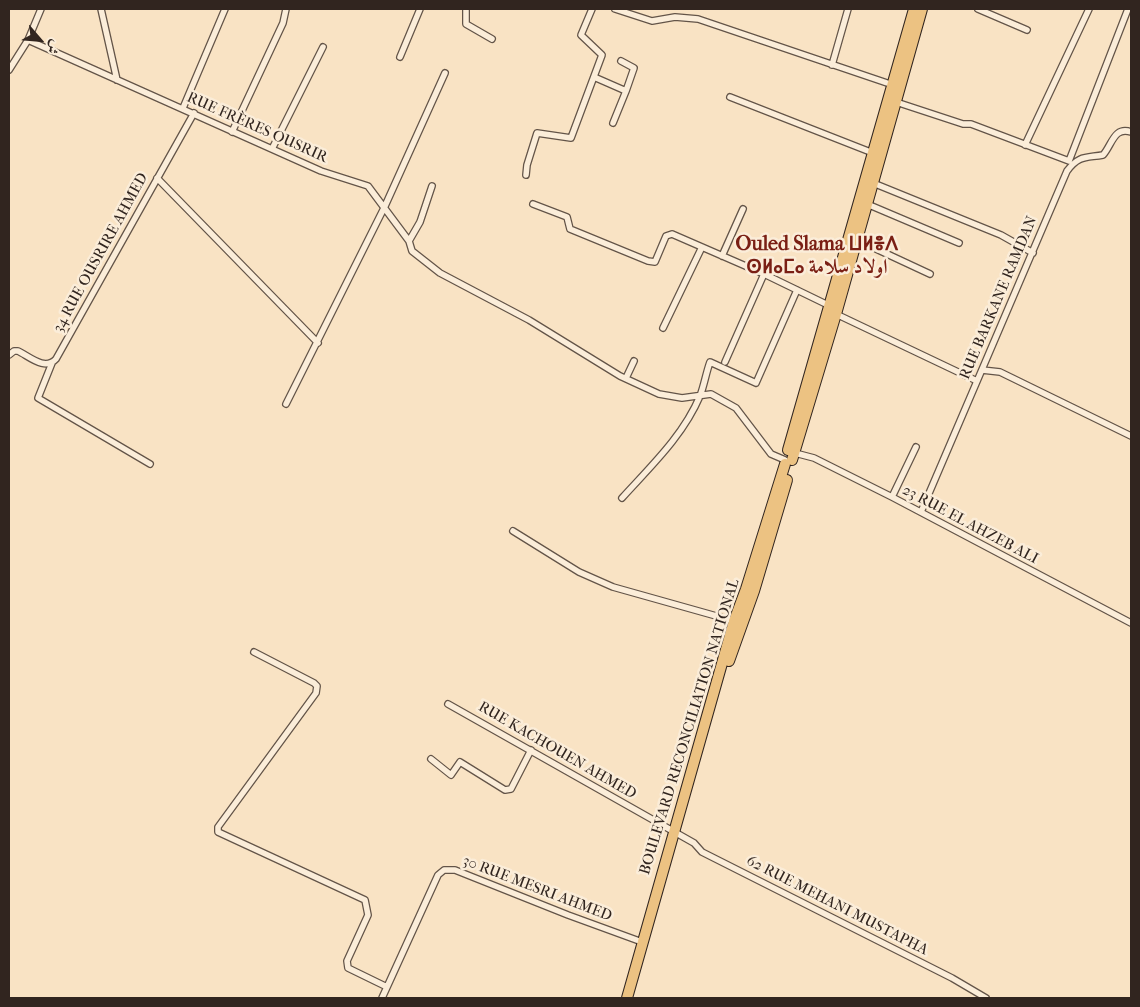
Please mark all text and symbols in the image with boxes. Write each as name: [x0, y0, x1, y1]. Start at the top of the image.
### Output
north arrow: [15, 15, 65, 65]
text: ش: [43, 37, 65, 57]
street label: RUE FRÈRES OUSRIR: [184, 89, 330, 167]
street label: 34 RUE OUSRIRE AHMED: [50, 170, 152, 336]
street label: RUE BARKANE RAMDAN: [956, 214, 1042, 382]
district label: Ouled Slama ⵡⵍⴻⴷ ⵙⵍⴰⵎⴰ اولاد سلامة: [736, 233, 898, 280]
street label: 23 RUE EL AHZEB ALI: [899, 482, 1041, 568]
street label: BOULEVARD RECONCILIATION NATIONAL: [636, 577, 744, 877]
street label: RUE KACHOUEN AHMED: [475, 698, 639, 804]
street label: 30 RUE MESRI AHMED: [460, 852, 614, 926]
street label: 62 RUE MEHANI MUSTAPHA: [743, 852, 931, 960]

